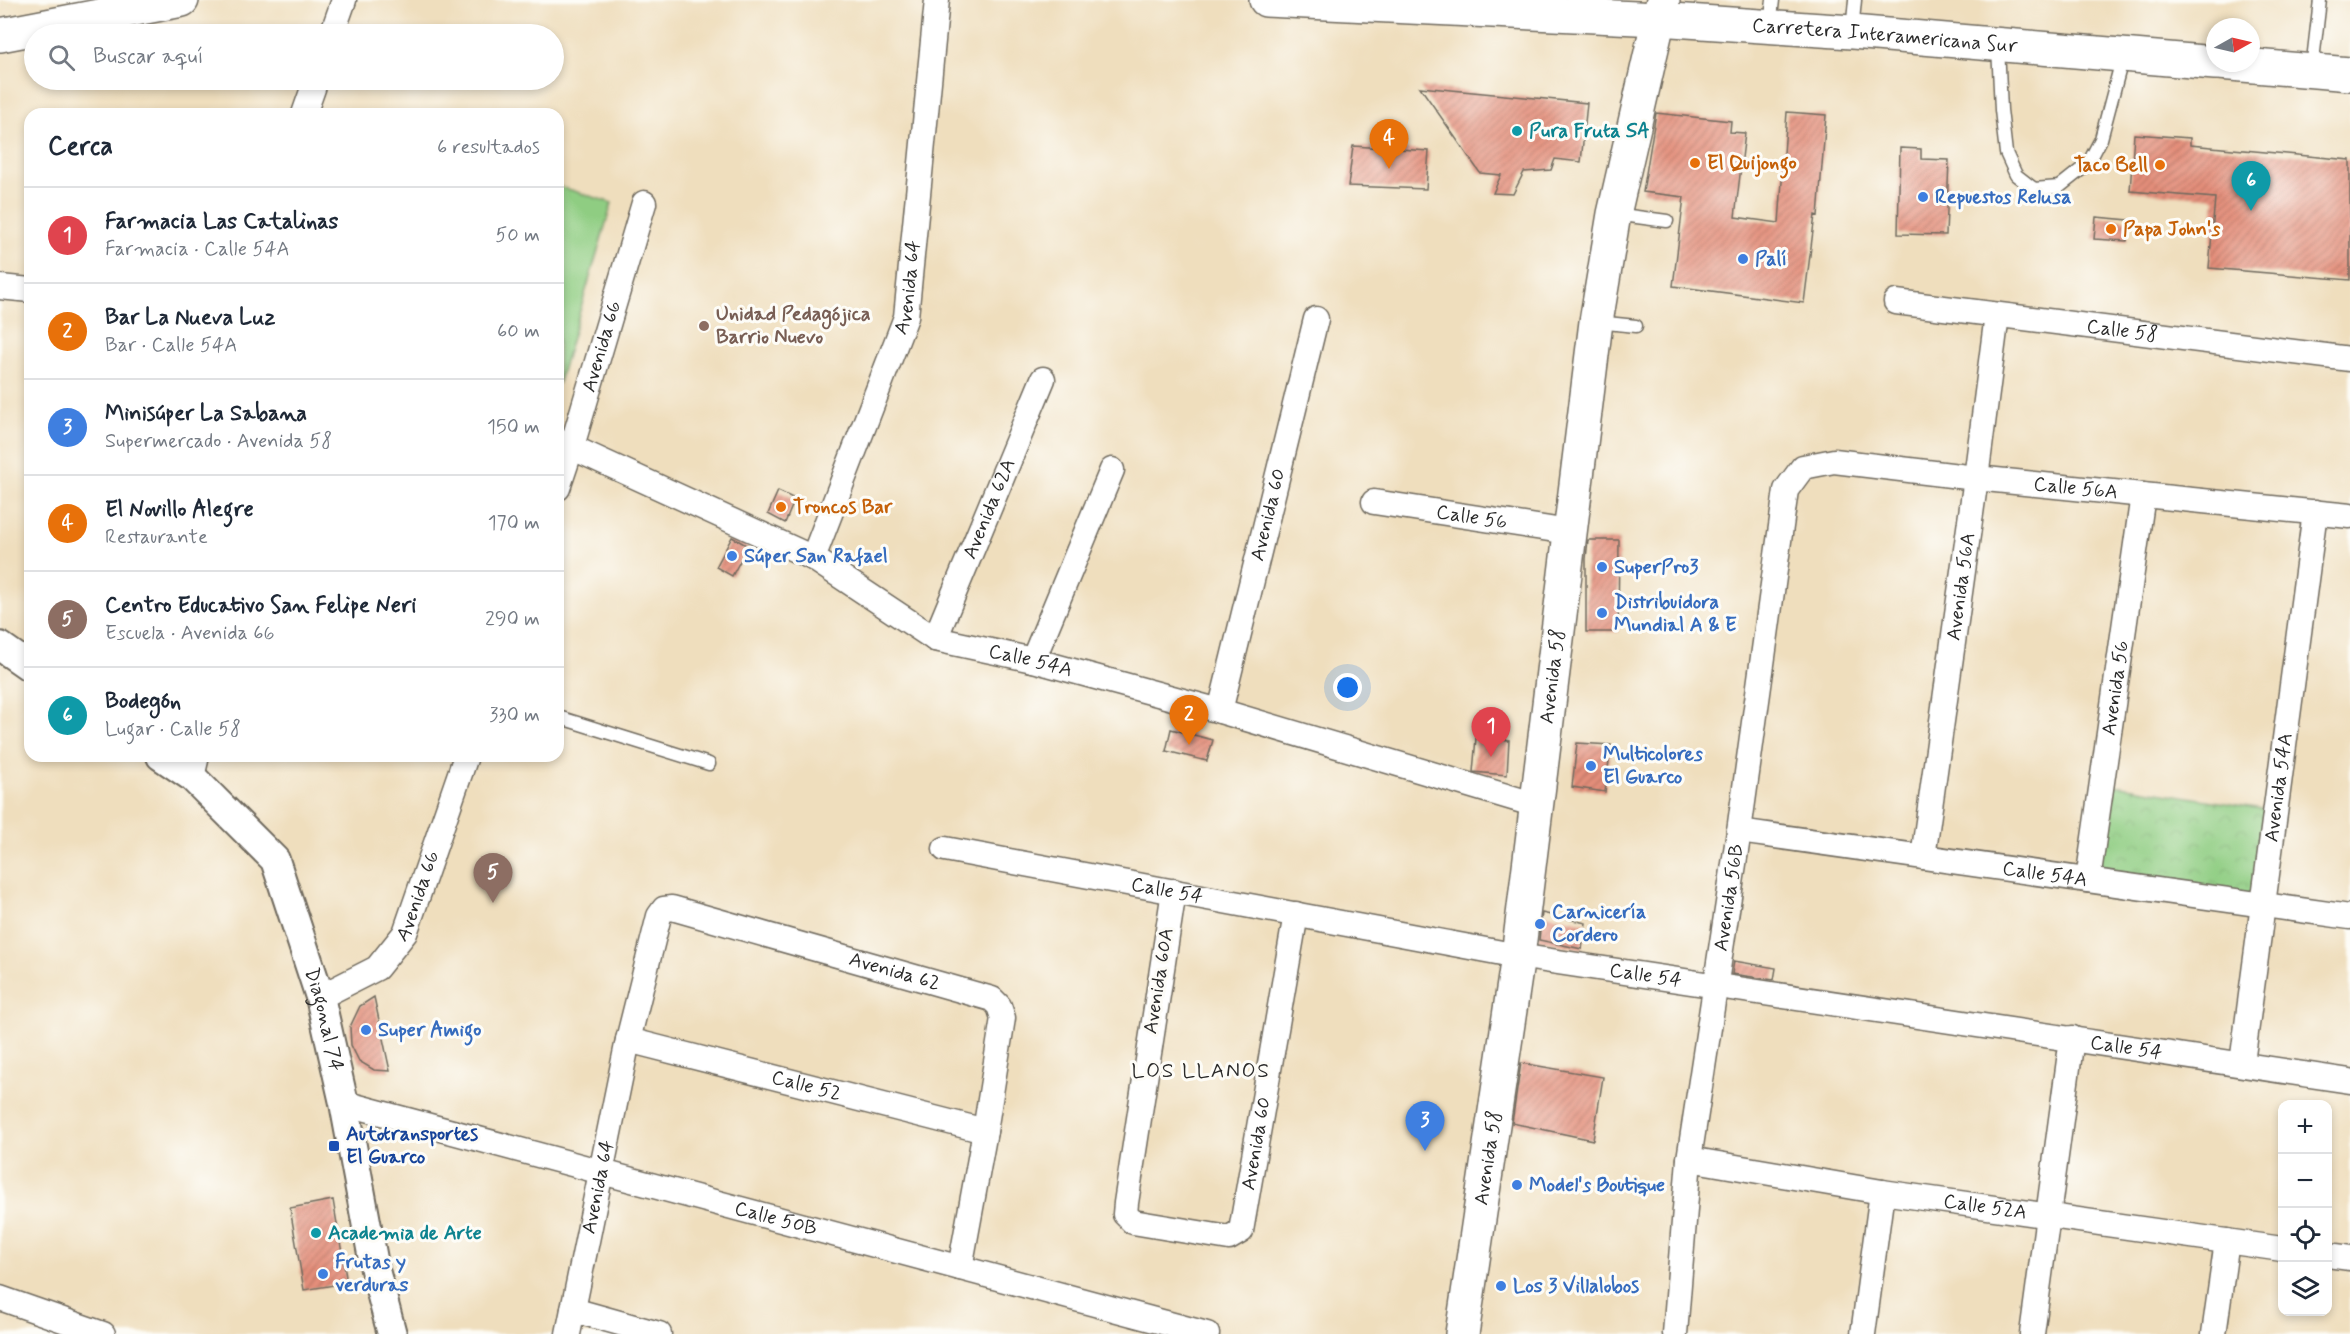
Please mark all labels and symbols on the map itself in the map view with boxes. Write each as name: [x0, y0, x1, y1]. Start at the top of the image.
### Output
street label: Carretera Interamericana Sur: [1751, 12, 2019, 60]
north arrow: [2206, 18, 2260, 72]
place label: Pura Fruta SA: [1529, 118, 1650, 145]
pin: 4: [1370, 120, 1408, 169]
marker: Pura Fruta SA: [1510, 124, 1524, 138]
place label: El Quijongo: [1707, 150, 1797, 179]
place label: Taco Bell: [2074, 152, 2148, 179]
marker: El Quijongo: [1688, 156, 1702, 170]
marker: Taco Bell: [2153, 158, 2167, 172]
pin: 6: [2232, 162, 2270, 211]
place label: Repuestos Relusa: [1935, 184, 2071, 211]
marker: Repuestos Relusa: [1916, 190, 1930, 204]
place label: Papa John's: [2123, 216, 2220, 243]
marker: Papa John's: [2104, 222, 2118, 236]
street label: Avenida 64: [887, 239, 927, 338]
place label: Palí: [1755, 246, 1787, 273]
marker: Palí: [1736, 252, 1750, 266]
street label: Avenida 66: [575, 298, 628, 395]
place label: Unidad Pedagójica Barrio Nuevo: [716, 301, 871, 351]
street label: Calle 58: [2085, 313, 2159, 348]
marker: Unidad Pedagójica Barrio Nuevo: [697, 319, 711, 333]
street label: Avenida 62A: [956, 454, 1022, 563]
street label: Avenida 60: [1244, 466, 1292, 564]
street label: Calle 56A: [2032, 470, 2119, 506]
place label: Troncos Bar: [793, 494, 893, 521]
street label: Calle 56: [1434, 498, 1509, 536]
marker: Troncos Bar: [774, 500, 788, 514]
street label: Avenida 56A: [1940, 531, 1982, 642]
place label: Súper San Rafael: [744, 543, 888, 570]
marker: Súper San Rafael: [725, 549, 739, 563]
place label: SuperPro3: [1614, 554, 1699, 581]
marker: SuperPro3: [1595, 560, 1609, 574]
place label: Distribuidora Mundial A & E: [1614, 589, 1737, 639]
marker: Distribuidora Mundial A & E: [1595, 606, 1609, 620]
street label: Avenida 58: [1533, 627, 1572, 725]
street label: Calle 54A: [986, 637, 1076, 684]
street label: Avenida 56: [2095, 639, 2136, 737]
your location: [1333, 673, 1362, 702]
pin: 2: [1170, 696, 1208, 745]
pin: 1: [1472, 708, 1510, 757]
street label: Avenida 54A: [2258, 731, 2299, 844]
place label: Multicolores El Guarco: [1603, 741, 1703, 791]
marker: Multicolores El Guarco: [1584, 759, 1598, 773]
street label: Avenida 56B: [1707, 842, 1750, 953]
street label: Avenida 66: [390, 847, 446, 947]
pin: 5: [474, 854, 512, 903]
street label: Calle 54A: [2001, 855, 2089, 893]
street label: Calle 54: [1129, 871, 1205, 910]
place label: Carnicería Cordero: [1552, 899, 1646, 949]
marker: Carnicería Cordero: [1533, 917, 1547, 931]
street label: Avenida 60A: [1137, 926, 1181, 1036]
street label: Avenida 62: [846, 946, 943, 997]
street label: Calle 54: [1608, 956, 1684, 994]
street label: Diagonal 74: [298, 964, 350, 1074]
place label: Super Amigo: [378, 1017, 481, 1046]
marker: Super Amigo: [359, 1023, 373, 1037]
street label: Calle 54: [2088, 1029, 2164, 1066]
district label: LOS LLANOS: [1132, 1057, 1270, 1085]
street label: Calle 52: [769, 1064, 844, 1107]
street label: Avenida 60: [1235, 1095, 1278, 1192]
pin: 3: [1406, 1102, 1444, 1151]
street label: Avenida 58: [1468, 1109, 1508, 1207]
place label: Autotransportes El Guarco: [346, 1121, 478, 1171]
street label: Avenida 64: [575, 1138, 621, 1236]
marker: Autotransportes El Guarco: [327, 1139, 341, 1153]
place label: Model's Boutique: [1529, 1172, 1665, 1199]
marker: Model's Boutique: [1510, 1178, 1524, 1192]
street label: Calle 52A: [1942, 1187, 2029, 1226]
street label: Calle 50B: [731, 1195, 820, 1243]
place label: Academia de Arte: [328, 1220, 482, 1247]
marker: Academia de Arte: [309, 1226, 323, 1240]
place label: Frutas y verduras: [335, 1249, 408, 1299]
marker: Frutas y verduras: [316, 1267, 330, 1281]
place label: Los 3 Villalobos: [1513, 1273, 1639, 1300]
marker: Los 3 Villalobos: [1494, 1279, 1508, 1293]

